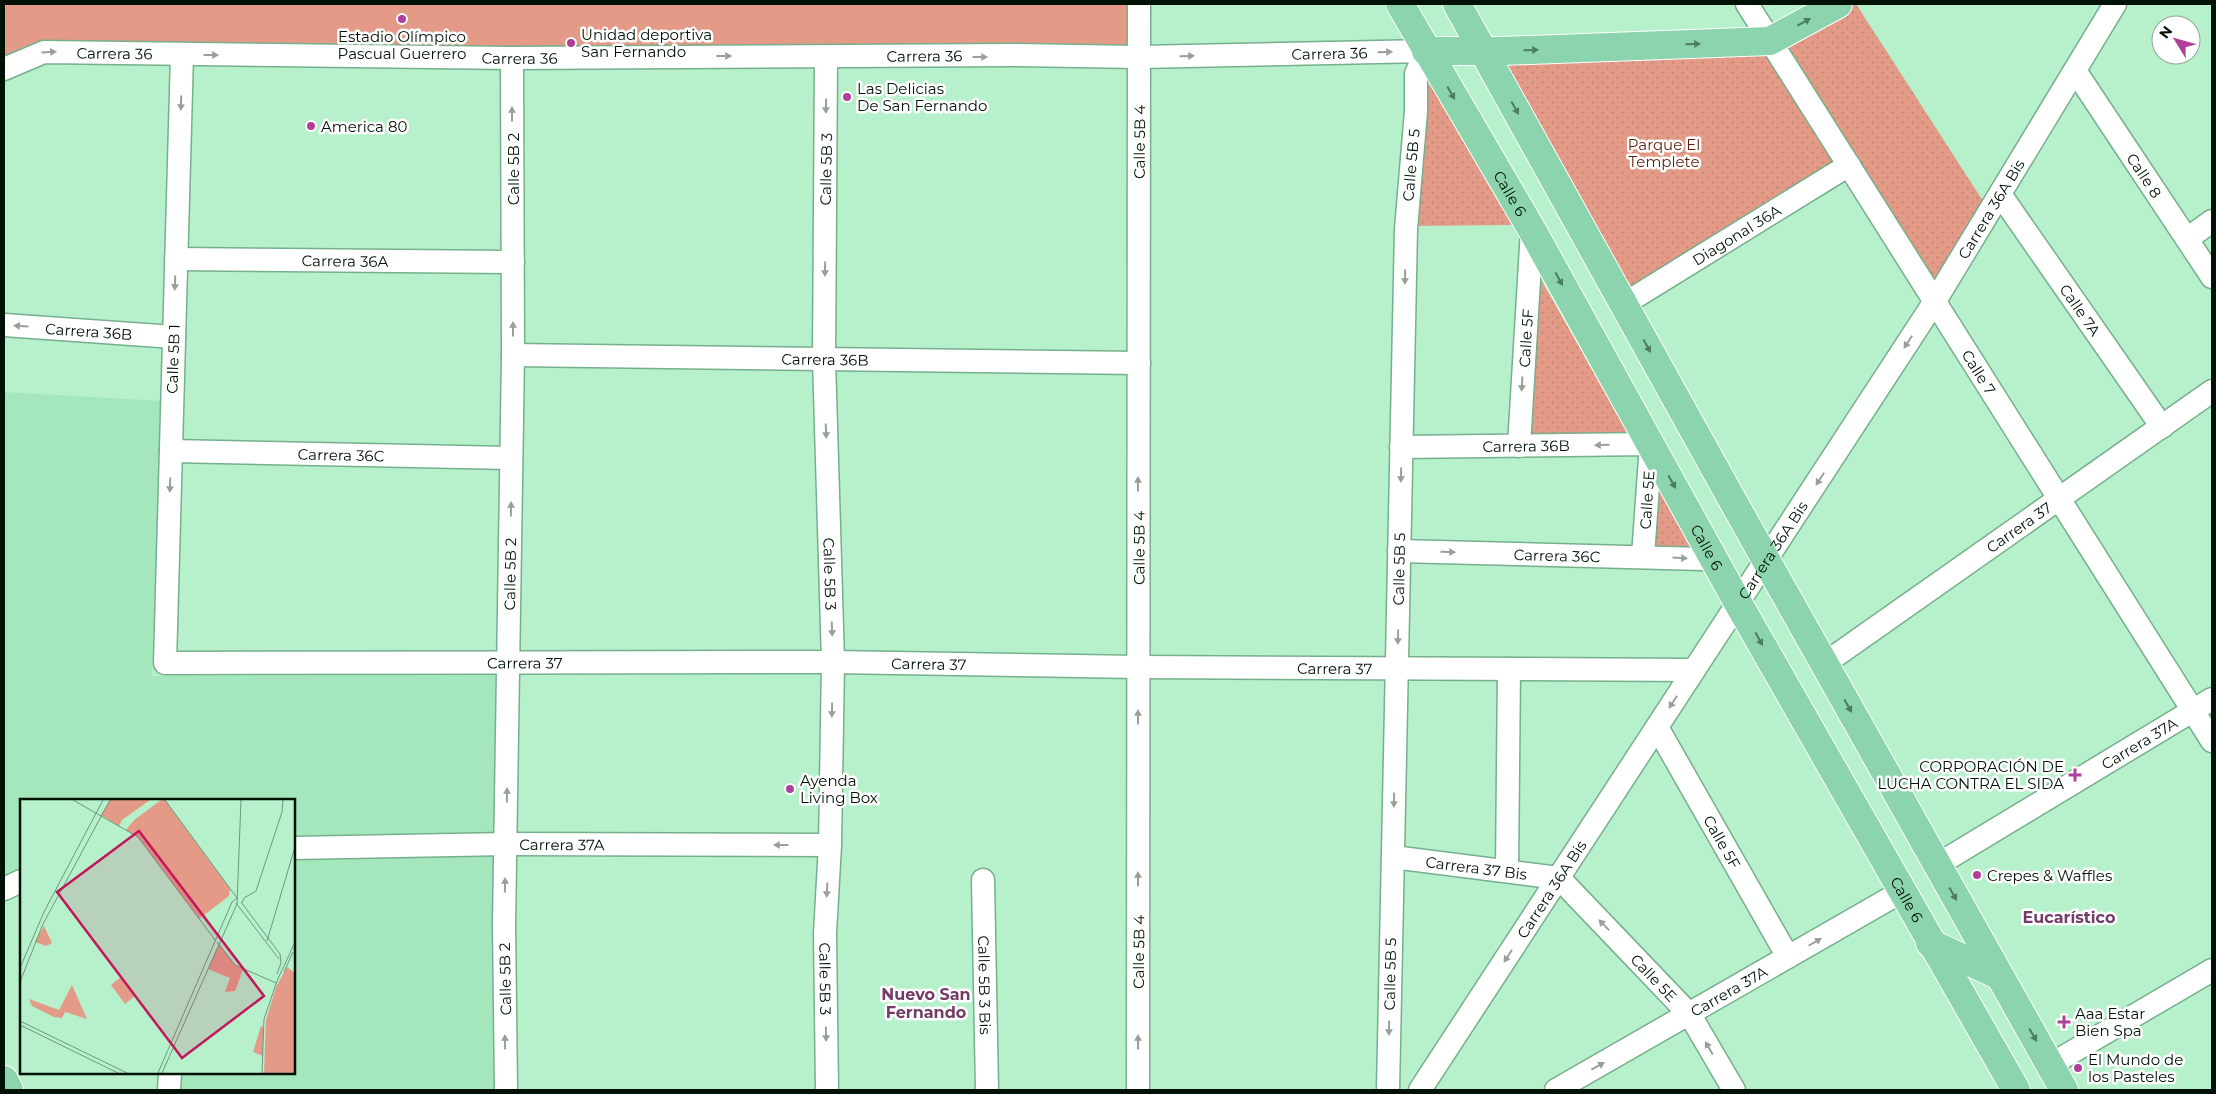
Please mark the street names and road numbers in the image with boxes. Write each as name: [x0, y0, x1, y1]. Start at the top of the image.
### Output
street label: Carrera 36: [76, 43, 153, 63]
street label: Carrera 36: [1291, 43, 1368, 63]
street label: Carrera 36: [886, 46, 963, 65]
street label: Carrera 36: [481, 48, 558, 68]
street label: Calle 5B 4: [1129, 105, 1148, 179]
street label: Calle 5B 5: [1398, 128, 1424, 202]
street label: Calle 5B 2: [504, 133, 523, 205]
street label: Calle 5B 3: [816, 133, 836, 205]
street label: Calle 8: [2123, 149, 2166, 201]
street label: Carrera 36A Bis: [1953, 155, 2028, 262]
street label: Calle 6: [1490, 167, 1531, 219]
street label: Diagonal 36A: [1689, 200, 1784, 269]
street label: Carrera 36A: [301, 251, 389, 270]
street label: Calle 7A: [2056, 280, 2105, 340]
street label: Calle 5F: [1514, 308, 1537, 368]
street label: Carrera 36B: [45, 318, 133, 344]
street label: Calle 5B 1: [162, 324, 184, 394]
street label: Calle 7: [1958, 346, 2000, 398]
street label: Carrera 36B: [781, 349, 869, 369]
street label: Carrera 36B: [1482, 435, 1570, 456]
street label: Carrera 36C: [297, 444, 385, 465]
street label: Calle 5E: [1635, 470, 1659, 530]
street label: Carrera 36A Bis: [1734, 497, 1812, 603]
street label: Carrera 37: [1982, 497, 2055, 557]
street label: Calle 5B 4: [1129, 511, 1148, 585]
street label: Calle 6: [1687, 521, 1727, 573]
street label: Calle 5B 5: [1389, 533, 1409, 605]
street label: Calle 5B 3: [820, 537, 841, 611]
street label: Calle 5B 2: [499, 538, 520, 611]
street label: Carrera 36C: [1513, 545, 1601, 566]
street label: Carrera 37: [487, 653, 563, 672]
street label: Carrera 37: [891, 653, 967, 674]
street label: Carrera 37: [1297, 658, 1373, 678]
street label: Carrera 37A: [2098, 713, 2181, 773]
street label: Calle 5F: [1700, 812, 1745, 872]
street label: Carrera 37A: [519, 835, 605, 854]
street label: Carrera 36A Bis: [1512, 836, 1590, 942]
street label: Carrera 37 Bis: [1424, 852, 1528, 883]
street label: Calle 6: [1887, 873, 1928, 926]
street label: Calle 5B 4: [1129, 915, 1148, 989]
street label: Calle 5B 3 Bis: [975, 935, 995, 1035]
street label: Calle 5B 5: [1380, 938, 1400, 1010]
street label: Calle 5B 2: [495, 942, 515, 1016]
street label: Calle 5B 3: [816, 942, 836, 1015]
street label: Calle 5E: [1627, 950, 1681, 1005]
street label: Carrera 37A: [1687, 961, 1771, 1020]

